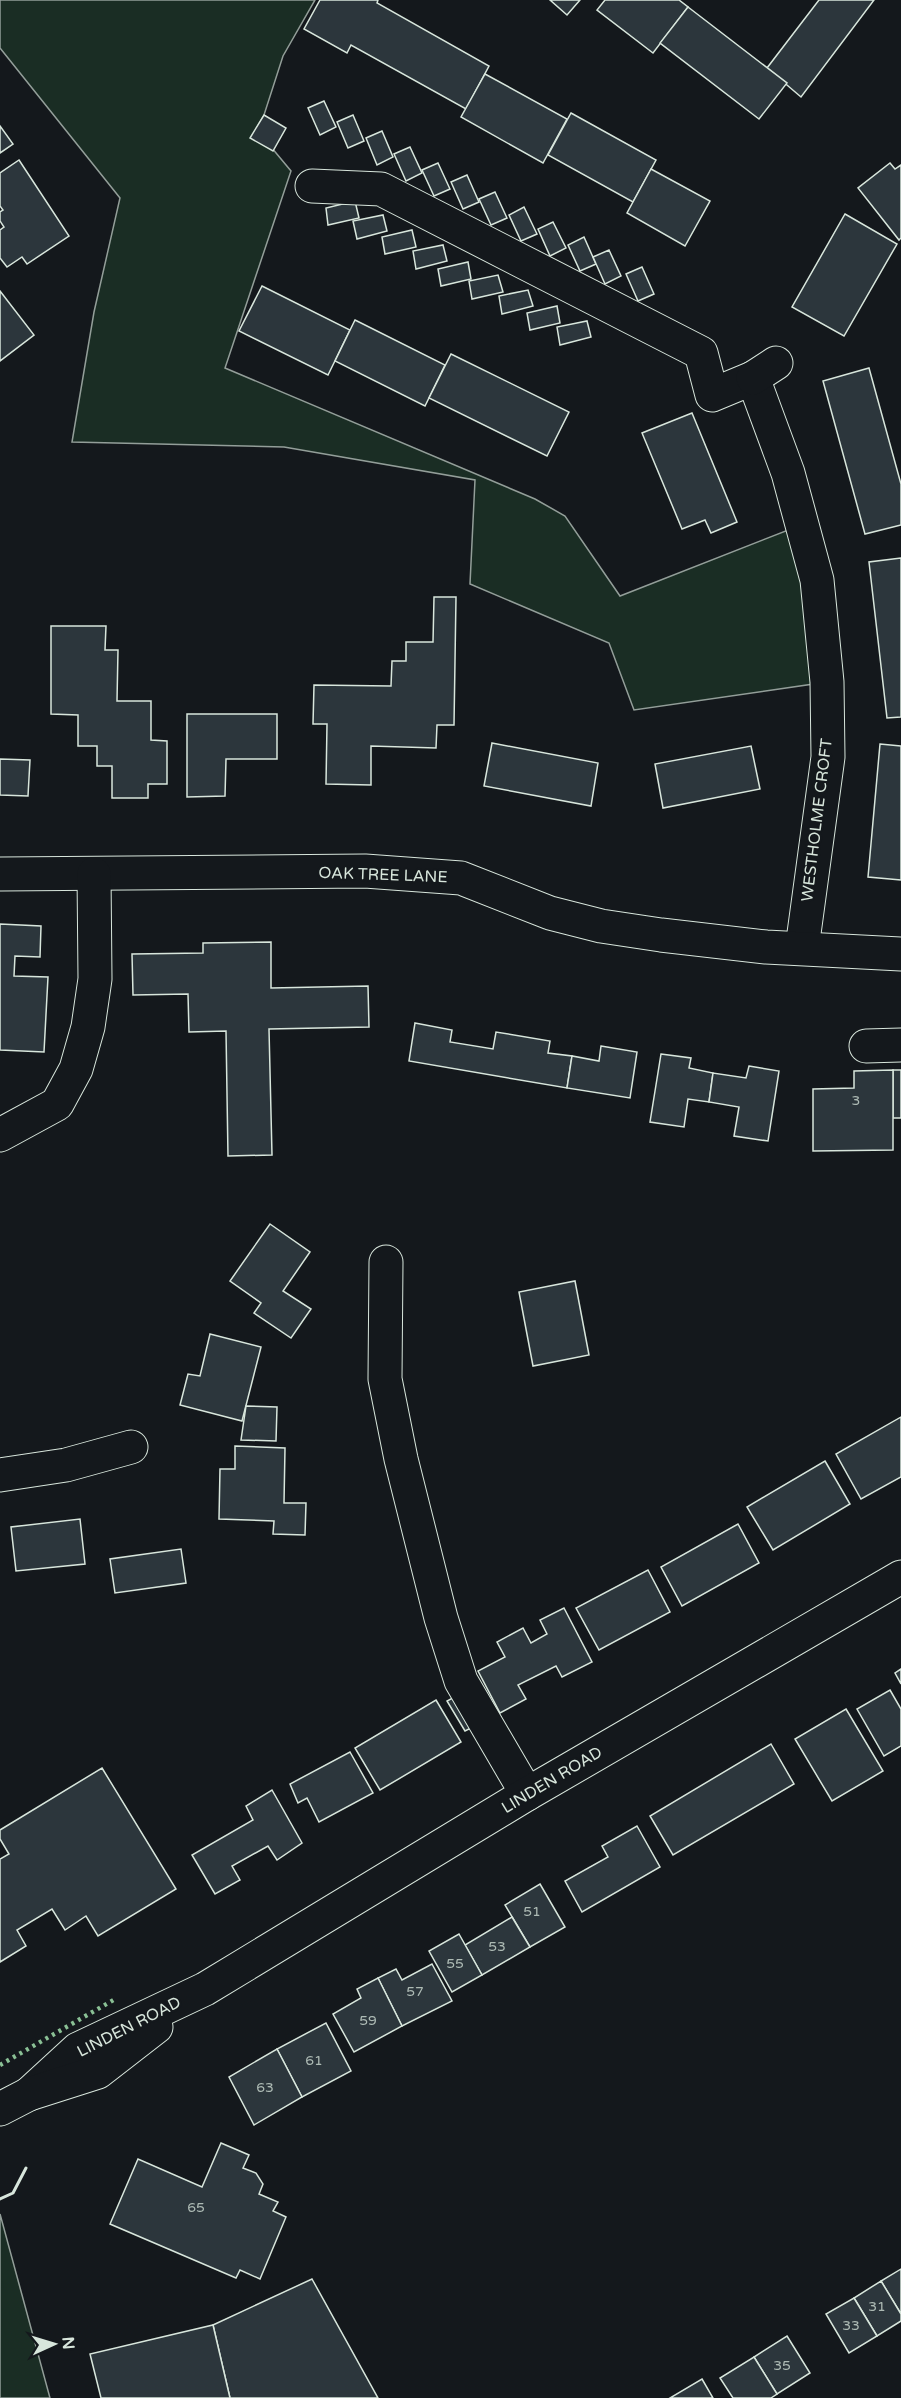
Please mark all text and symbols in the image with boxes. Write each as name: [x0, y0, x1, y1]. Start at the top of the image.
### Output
street label: WESTHOLME CROFT: [797, 737, 837, 903]
street label: OAK TREE LANE: [318, 863, 448, 887]
house number: 3: [852, 1092, 860, 1109]
street label: LINDEN ROAD: [498, 1742, 606, 1818]
house number: 51: [523, 1903, 541, 1920]
house number: 53: [488, 1938, 506, 1955]
house number: 55: [446, 1955, 464, 1972]
house number: 57: [406, 1983, 424, 2000]
street label: LINDEN ROAD: [74, 1992, 184, 2062]
house number: 59: [359, 2012, 377, 2029]
house number: 61: [305, 2052, 323, 2069]
house number: 63: [256, 2079, 274, 2096]
house number: 65: [187, 2199, 205, 2216]
house number: 31: [868, 2298, 886, 2315]
north arrow: [24, 2314, 84, 2374]
house number: 33: [842, 2317, 860, 2334]
text: N: [58, 2336, 78, 2350]
house number: 35: [773, 2357, 791, 2374]

